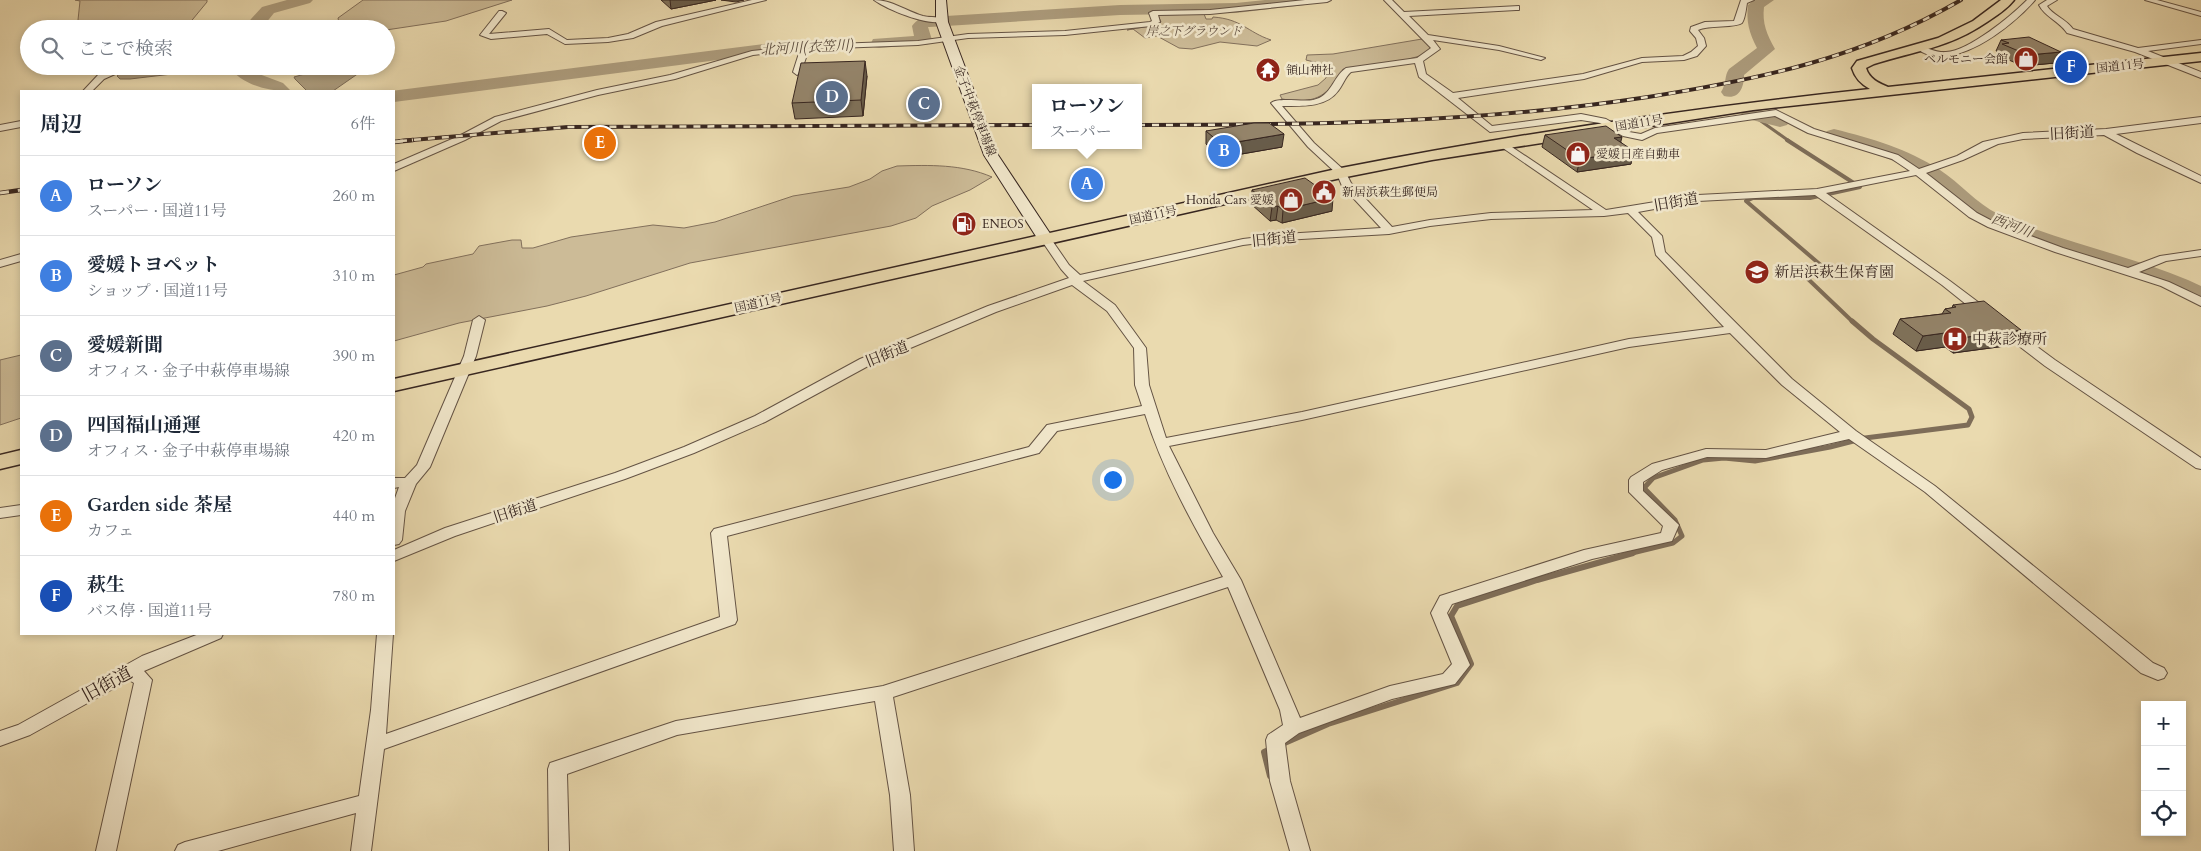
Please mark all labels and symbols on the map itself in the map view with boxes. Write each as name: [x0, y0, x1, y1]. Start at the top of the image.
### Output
park label: 岸之下グラウンド: [1146, 23, 1243, 39]
water label: 北河川(衣笠川): [760, 36, 854, 59]
shop icon: ベルモニー会館: [2013, 46, 2039, 72]
pin: F: [2055, 48, 2087, 86]
place label: ベルモニー会館: [1924, 51, 2008, 67]
street label: 国道11号: [2095, 56, 2145, 76]
temple icon: 領山神社: [1255, 57, 1281, 83]
place label: 領山神社: [1286, 62, 1334, 78]
street label: 金子中萩停車場線: [950, 63, 1000, 159]
pin: D: [816, 78, 848, 116]
pin: C: [908, 85, 940, 123]
street label: 国道11号: [1614, 111, 1664, 135]
street label: 旧街道: [2049, 122, 2095, 144]
pin: E: [584, 124, 616, 162]
pin: B: [1208, 132, 1240, 170]
shop icon: 愛媛日産自動車: [1565, 141, 1591, 167]
place label: 愛媛日産自動車: [1596, 146, 1680, 162]
pin: A: [1071, 165, 1103, 203]
public building icon: 新居浜萩生郵便局: [1311, 179, 1337, 205]
place label: 新居浜萩生郵便局: [1342, 184, 1438, 200]
shop icon: Honda Cars 愛媛: [1278, 187, 1304, 213]
street label: 旧街道: [1652, 188, 1700, 216]
place label: Honda Cars 愛媛: [1186, 192, 1274, 208]
street label: 国道11号: [1128, 202, 1178, 228]
water label: 西河川: [1989, 209, 2037, 243]
fuel station icon: ENEOS: [951, 211, 977, 237]
place label: ENEOS: [982, 216, 1023, 232]
street label: 旧街道: [1251, 227, 1297, 251]
school or university icon: 新居浜萩生保育園: [1744, 259, 1770, 285]
place label: 新居浜萩生保育園: [1774, 262, 1894, 282]
street label: 国道11号: [733, 290, 783, 316]
hospital icon: 中萩診療所: [1942, 326, 1968, 352]
place label: 中萩診療所: [1972, 329, 2047, 349]
street label: 旧街道: [862, 336, 912, 372]
your location: [1100, 467, 1126, 493]
street label: 旧街道: [491, 495, 539, 527]
street label: 旧街道: [78, 660, 137, 708]

